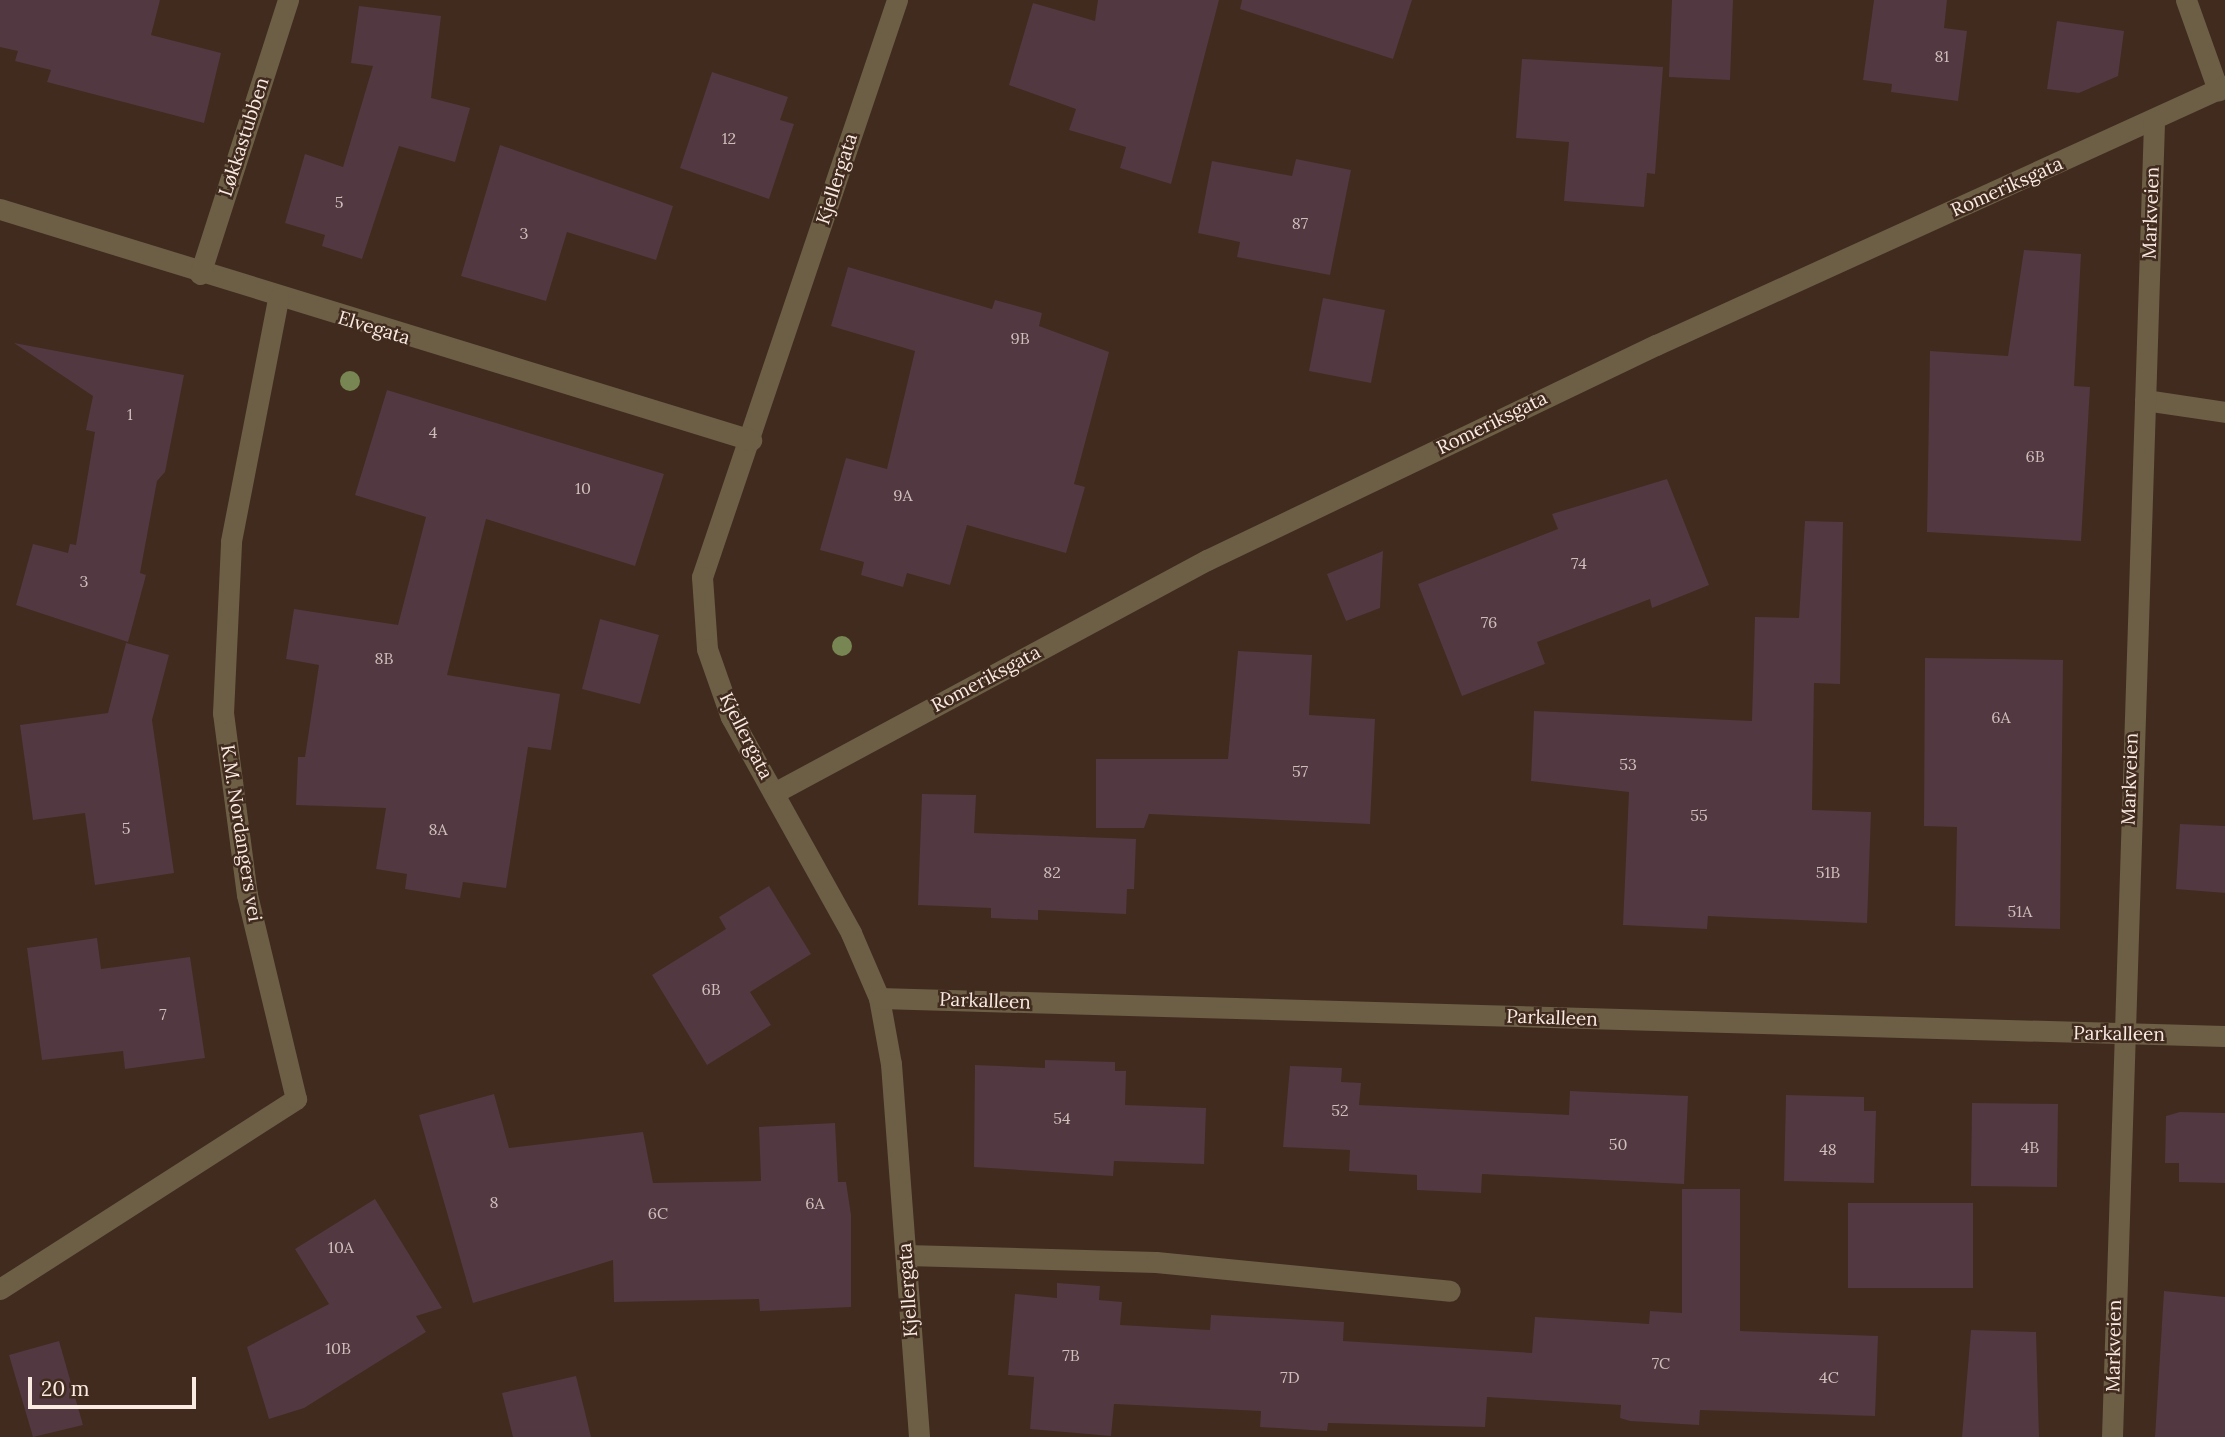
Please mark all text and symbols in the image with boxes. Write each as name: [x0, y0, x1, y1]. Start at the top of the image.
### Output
house number: 81: [1935, 46, 1949, 66]
street label: Løkkastubben: [214, 75, 274, 199]
house number: 12: [722, 128, 736, 148]
street label: Kjellergata: [812, 131, 862, 227]
street label: Romeriksgata: [1948, 152, 2066, 222]
street label: Markveien: [2138, 166, 2164, 260]
house number: 5: [335, 192, 343, 212]
house number: 87: [1292, 213, 1308, 233]
house number: 3: [520, 223, 528, 243]
street label: Elvegata: [335, 306, 413, 350]
house number: 9B: [1010, 328, 1030, 348]
street label: Romeriksgata: [1433, 386, 1551, 460]
house number: 1: [127, 404, 133, 424]
house number: 4: [429, 422, 437, 442]
house number: 6B: [2025, 446, 2045, 466]
house number: 10: [575, 478, 591, 498]
house number: 9A: [893, 485, 913, 505]
house number: 74: [1571, 553, 1587, 573]
house number: 3: [80, 571, 88, 591]
house number: 76: [1481, 612, 1497, 632]
street label: Romeriksgata: [928, 641, 1044, 717]
house number: 8B: [375, 648, 393, 668]
street label: Kjellergata: [714, 689, 778, 783]
house number: 6A: [1991, 707, 2011, 727]
street label: Markveien: [2117, 732, 2143, 826]
street label: K.M. Nordangers vei: [216, 743, 266, 923]
house number: 53: [1619, 754, 1637, 774]
house number: 57: [1292, 761, 1308, 781]
house number: 55: [1690, 805, 1708, 825]
house number: 5: [122, 818, 130, 838]
house number: 8A: [428, 819, 448, 839]
house number: 82: [1043, 862, 1061, 882]
house number: 51B: [1816, 862, 1840, 882]
house number: 51A: [2008, 901, 2032, 921]
house number: 6B: [701, 979, 721, 999]
street label: Parkalleen: [939, 988, 1031, 1014]
house number: 7: [159, 1004, 167, 1024]
street label: Parkalleen: [1506, 1005, 1598, 1031]
street label: Parkalleen: [2073, 1022, 2165, 1046]
house number: 52: [1331, 1100, 1349, 1120]
house number: 54: [1053, 1108, 1071, 1128]
house number: 50: [1609, 1134, 1627, 1154]
house number: 4B: [2021, 1137, 2039, 1157]
house number: 48: [1819, 1139, 1837, 1159]
house number: 8: [490, 1192, 498, 1212]
house number: 6A: [805, 1193, 825, 1213]
house number: 6C: [648, 1203, 668, 1223]
house number: 10A: [328, 1237, 354, 1257]
street label: Kjellergata: [893, 1242, 923, 1338]
street label: Markveien: [2102, 1300, 2126, 1392]
house number: 10B: [325, 1338, 351, 1358]
house number: 7B: [1062, 1345, 1080, 1365]
house number: 7C: [1652, 1353, 1670, 1373]
scale bar: [32, 1364, 200, 1408]
house number: 7D: [1280, 1367, 1300, 1387]
house number: 4C: [1819, 1367, 1839, 1387]
text: 20 m: [41, 1375, 90, 1402]

